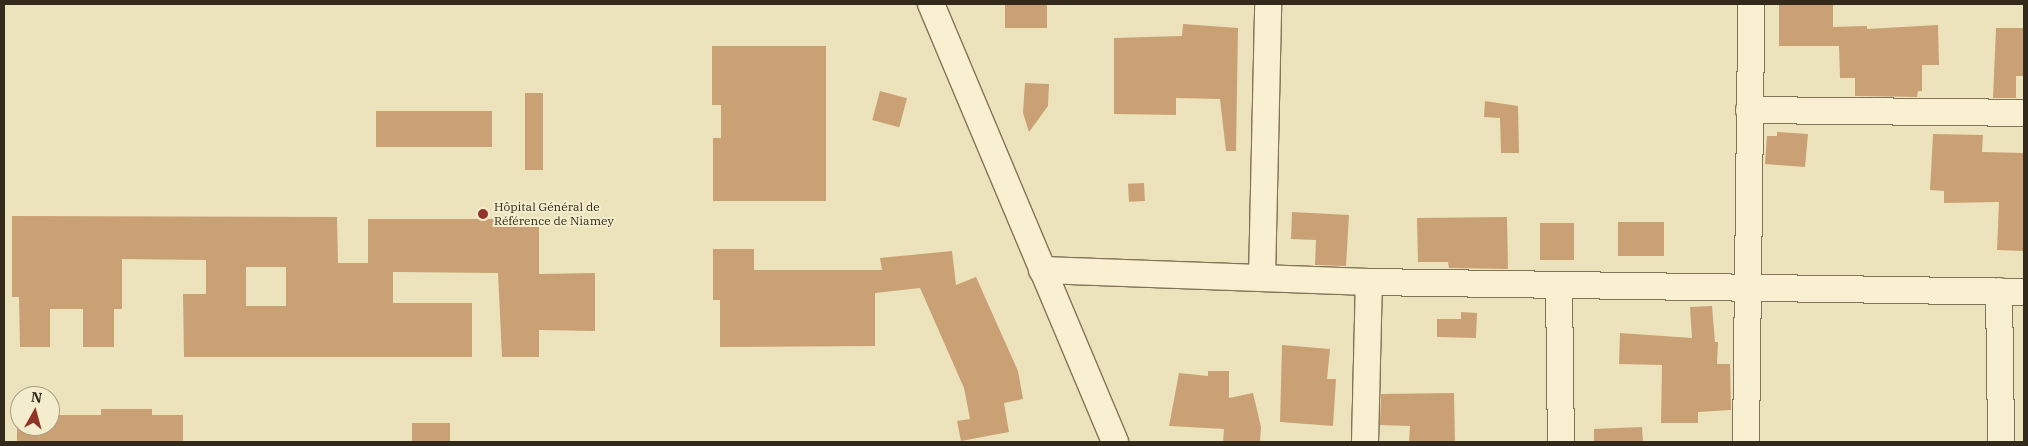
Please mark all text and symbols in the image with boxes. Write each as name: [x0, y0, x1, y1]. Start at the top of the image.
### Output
place label: Hôpital Général de Référence de Niamey: [494, 200, 614, 228]
marker: Hôpital Général de Référence de Niamey: [476, 207, 490, 221]
north arrow: [10, 386, 60, 436]
text: N: [30, 387, 43, 407]

